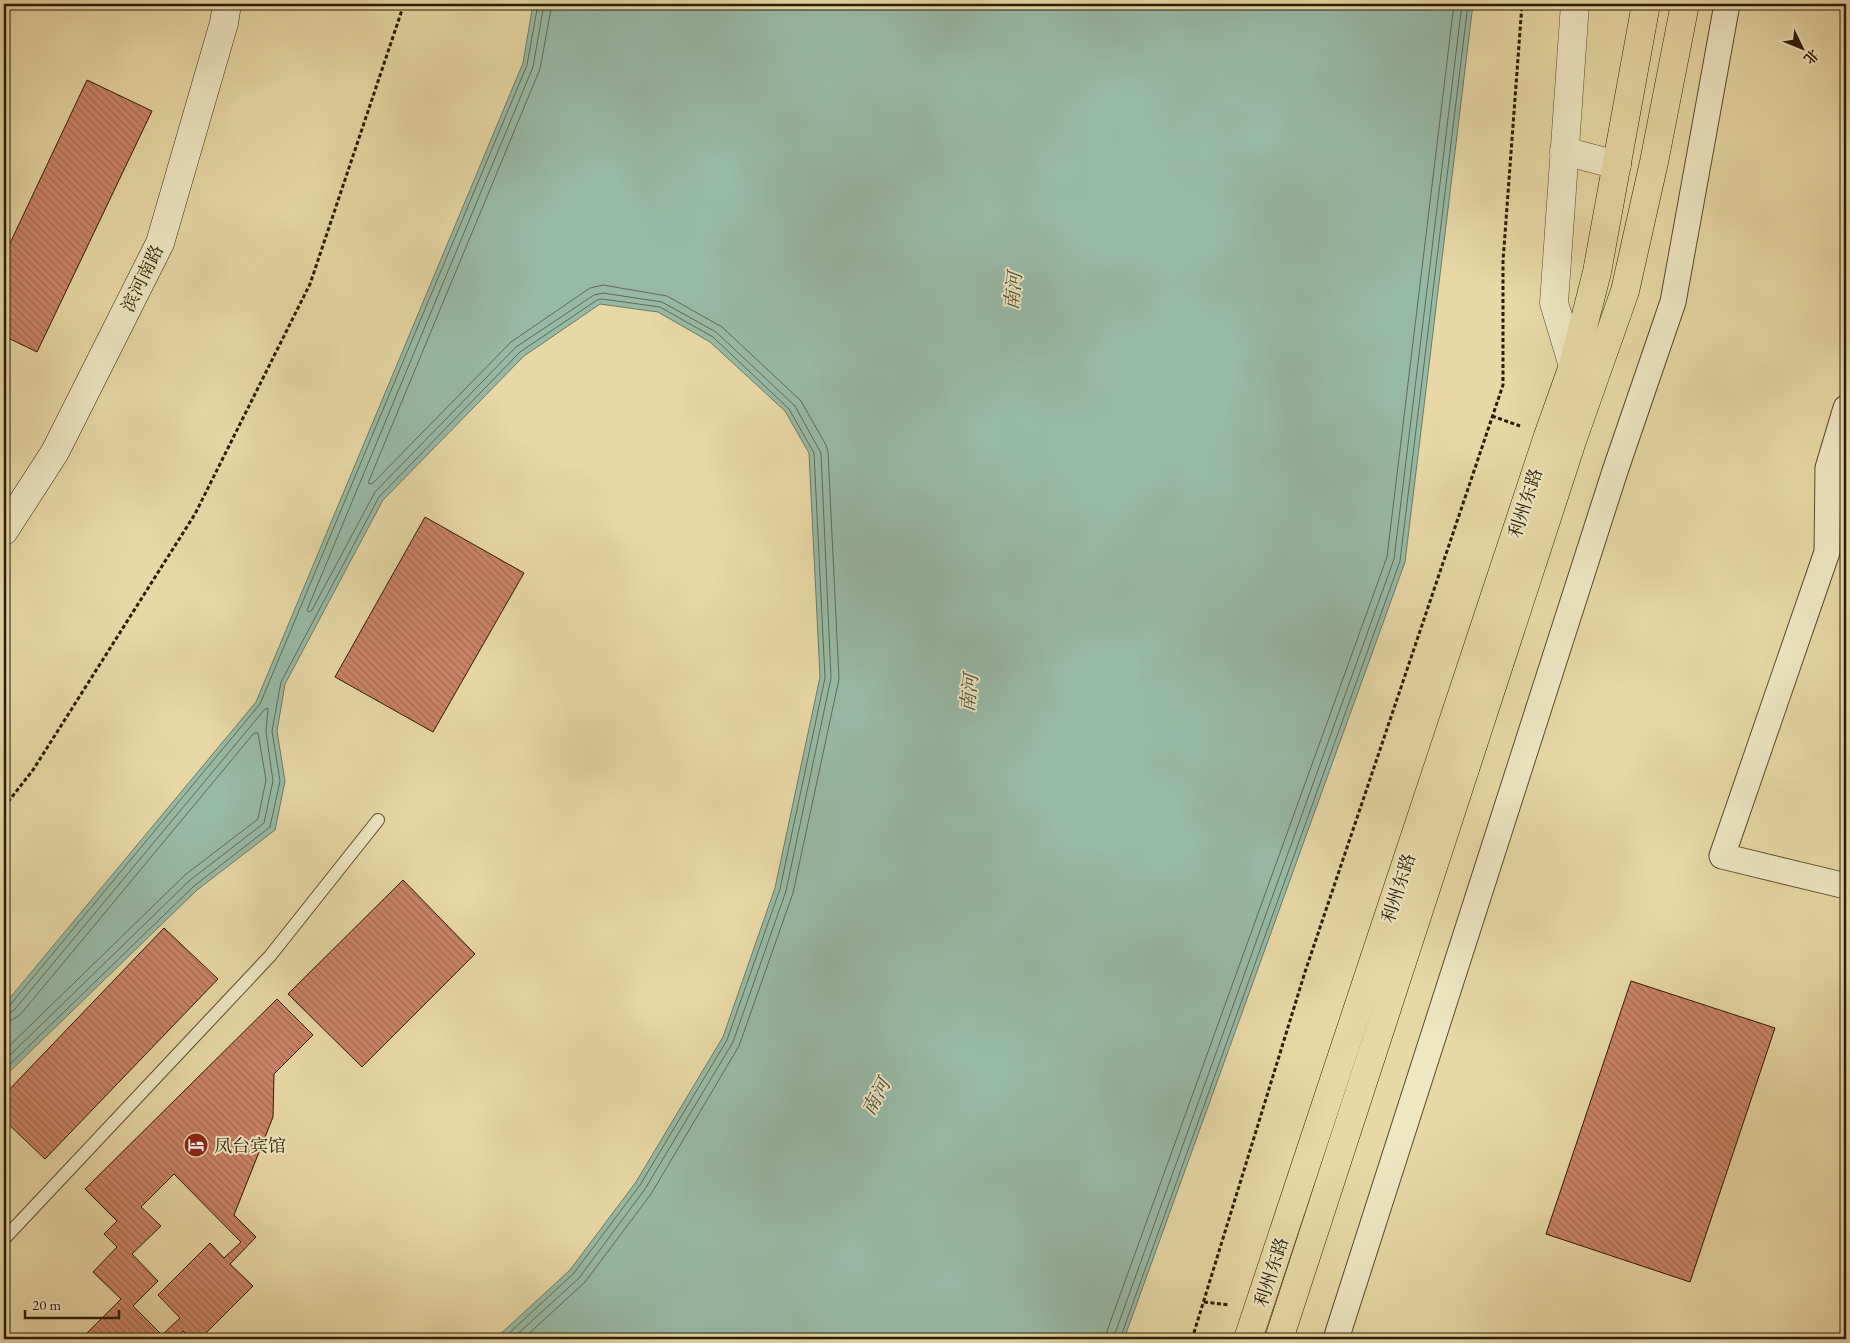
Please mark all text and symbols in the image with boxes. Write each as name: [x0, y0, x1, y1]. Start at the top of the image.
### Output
north arrow: [1778, 22, 1828, 72]
text: 北: [1800, 46, 1823, 68]
street label: 滨河南路: [116, 241, 168, 315]
water label: 南河: [999, 268, 1028, 311]
street label: 利州东路: [1503, 465, 1547, 541]
water label: 南河: [955, 670, 984, 713]
street label: 利州东路: [1376, 850, 1420, 926]
water label: 南河: [856, 1072, 897, 1120]
hotel icon: 凤台宾馆: [183, 1132, 209, 1158]
place label: 凤台宾馆: [214, 1134, 286, 1157]
street label: 利州东路: [1249, 1234, 1293, 1310]
scale bar: [25, 1288, 119, 1320]
text: 20 m: [32, 1295, 61, 1314]

